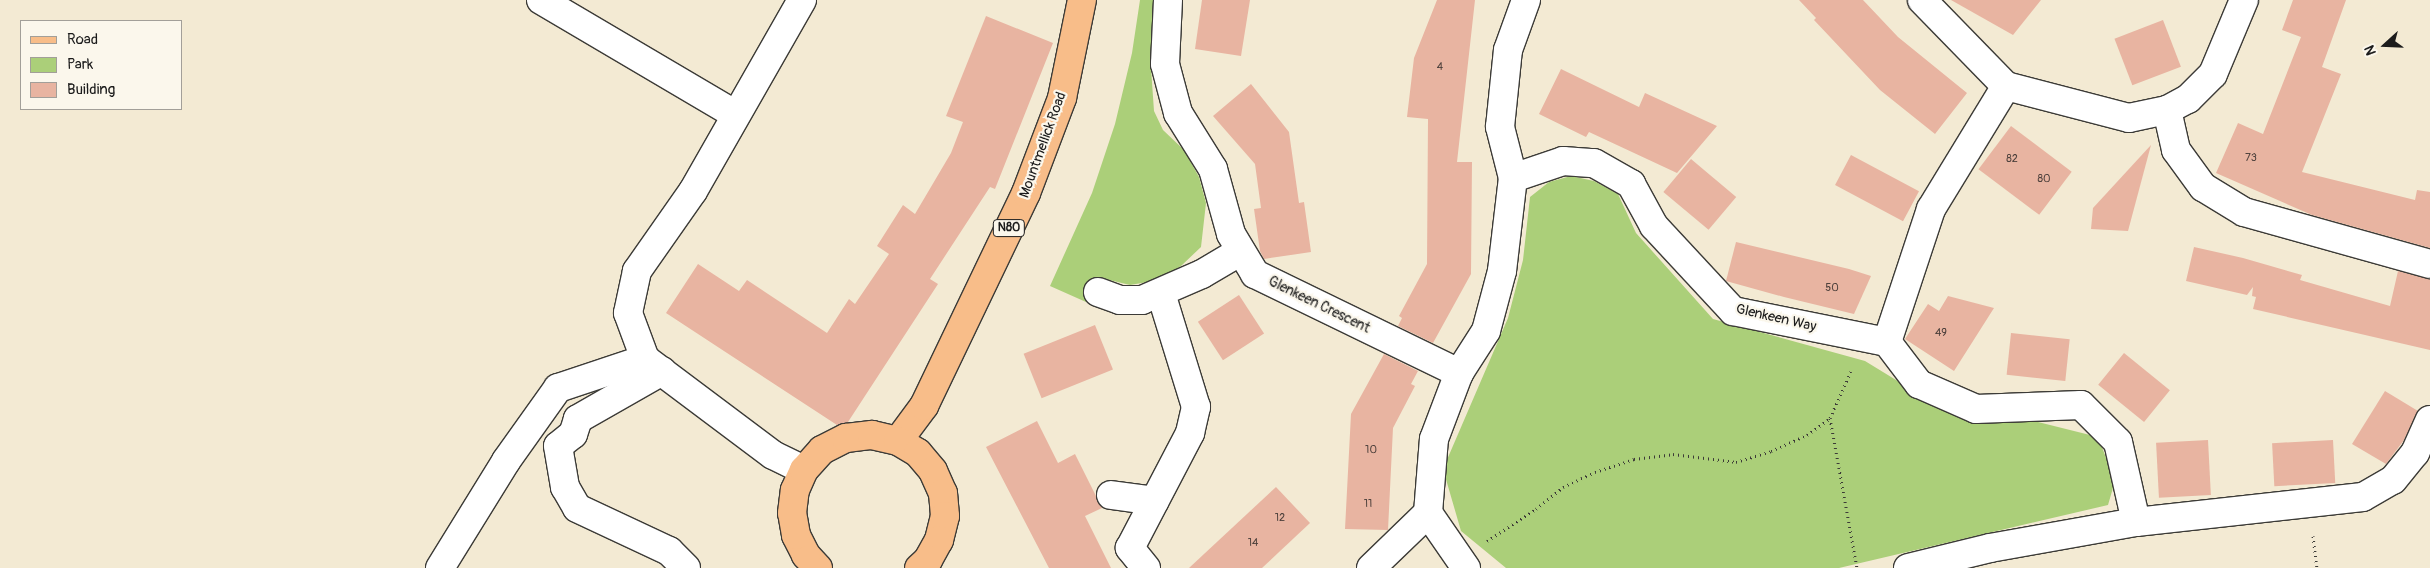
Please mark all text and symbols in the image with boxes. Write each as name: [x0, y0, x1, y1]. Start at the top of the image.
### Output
legend: [20, 20, 182, 110]
north arrow: [2360, 20, 2410, 70]
text: Road: [67, 30, 98, 49]
text: N: [2361, 43, 2380, 58]
text: Park: [67, 55, 93, 74]
house number: 4: [1437, 60, 1443, 74]
text: Building: [67, 80, 115, 99]
street label: Mountmellick Road: [1016, 90, 1070, 200]
house number: 73: [2245, 151, 2257, 165]
house number: 82: [2006, 152, 2018, 166]
house number: 80: [2037, 172, 2051, 186]
road number: N80: [993, 218, 1025, 238]
street label: Glenkeen Crescent: [1265, 273, 1373, 337]
house number: 50: [1825, 281, 1839, 295]
street label: Glenkeen Way: [1734, 301, 1818, 335]
house number: 49: [1935, 326, 1947, 340]
house number: 10: [1365, 443, 1377, 457]
house number: 11: [1364, 497, 1372, 511]
house number: 12: [1275, 511, 1285, 525]
house number: 14: [1248, 536, 1258, 550]

